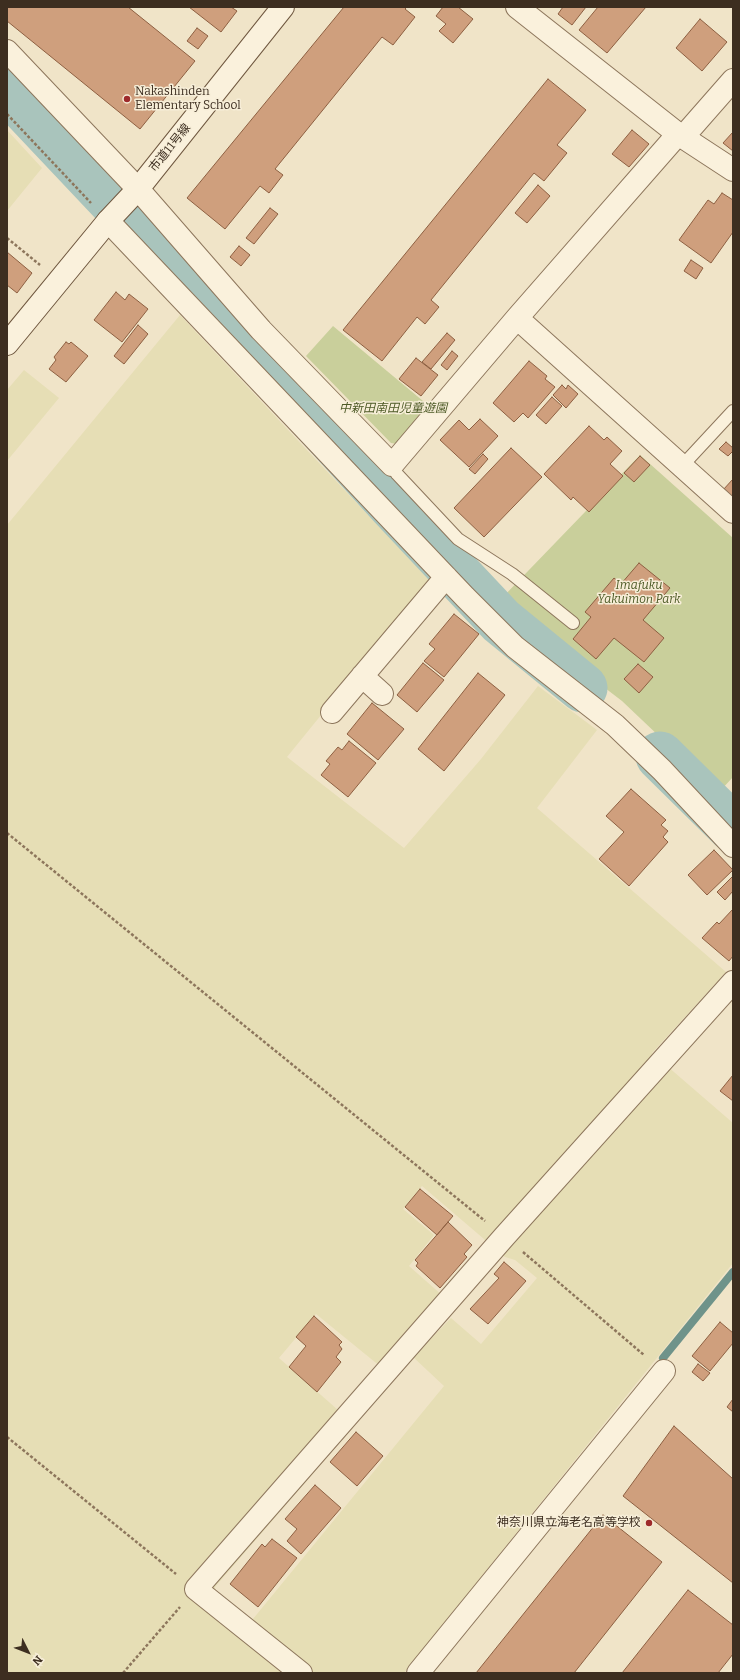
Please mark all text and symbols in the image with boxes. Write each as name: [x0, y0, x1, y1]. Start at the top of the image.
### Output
place label: Nakashinden Elementary School: [135, 85, 241, 113]
marker: Nakashinden Elementary School: [122, 94, 132, 104]
street label: 市道11号線: [146, 121, 194, 175]
park label: 中新田南田児童遊園: [339, 402, 447, 416]
park label: Imafuku Yakuimon Park: [598, 579, 680, 607]
place label: 神奈川県立海老名高等学校: [497, 1516, 641, 1530]
marker: 神奈川県立海老名高等学校: [644, 1518, 654, 1528]
north arrow: [8, 1632, 48, 1672]
text: N: [30, 1653, 45, 1668]

